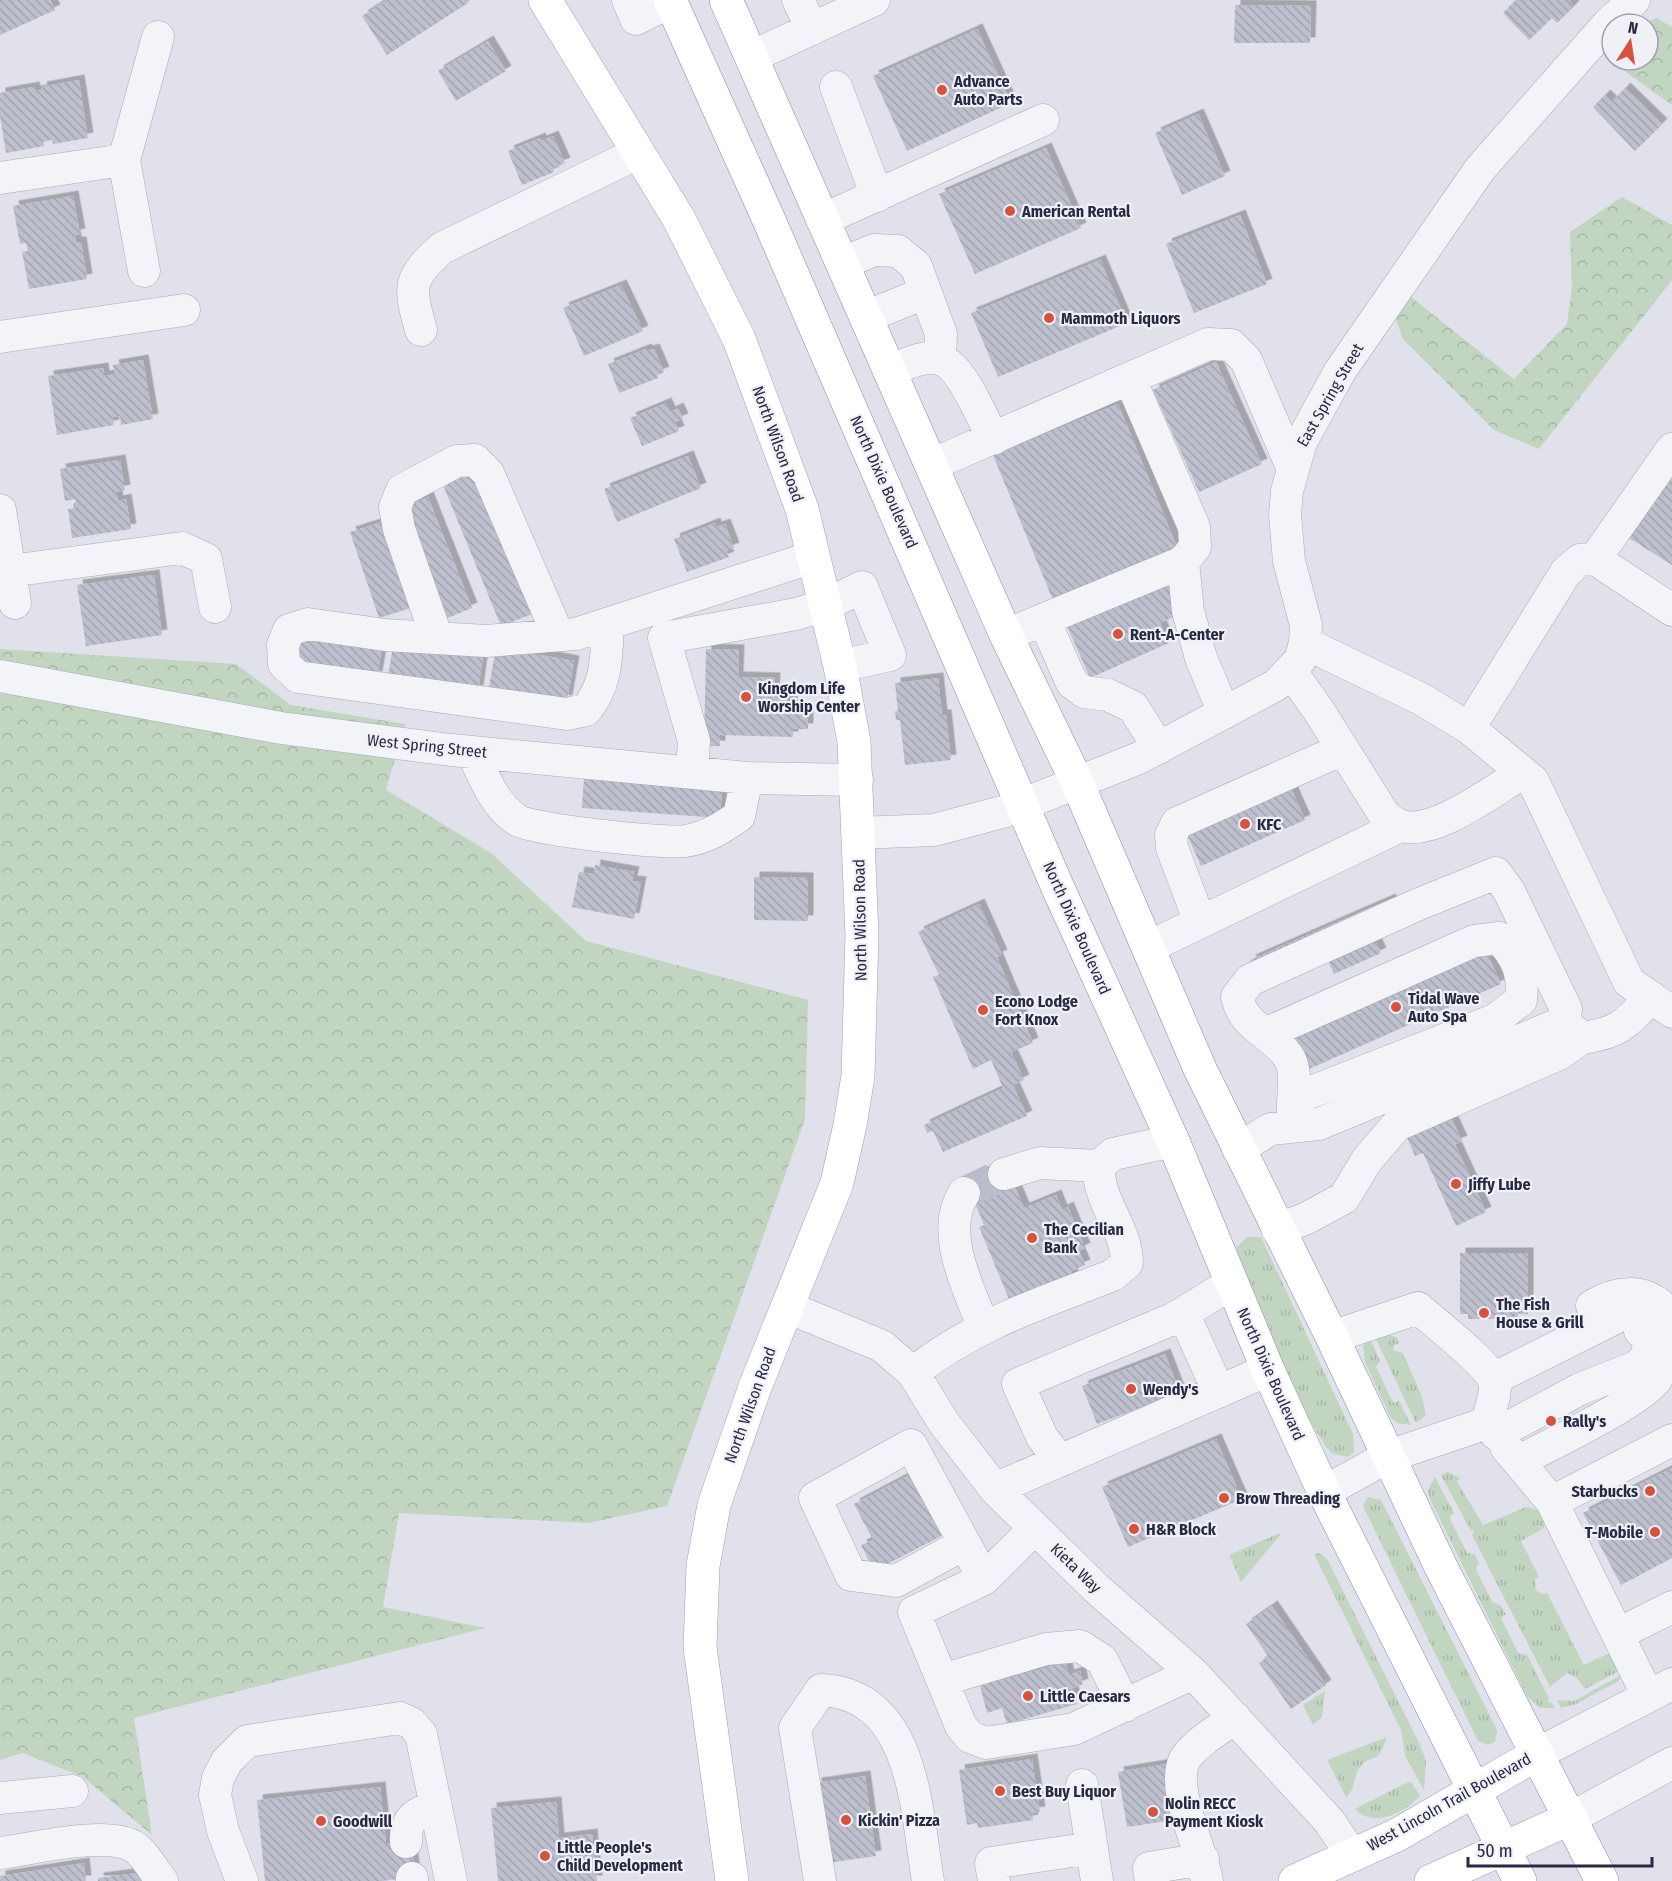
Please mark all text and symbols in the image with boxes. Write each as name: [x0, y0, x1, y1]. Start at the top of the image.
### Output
north arrow: [1600, 12, 1660, 72]
text: N: [1626, 18, 1640, 38]
place label: Advance Auto Parts: [953, 72, 1023, 109]
marker: Advance Auto Parts: [935, 83, 949, 97]
place label: American Rental: [1021, 202, 1131, 221]
marker: American Rental: [1003, 204, 1017, 218]
place label: Mammoth Liquors: [1061, 309, 1181, 328]
marker: Mammoth Liquors: [1042, 311, 1056, 325]
street label: East Spring Street: [1293, 339, 1368, 450]
street label: North Wilson Road: [748, 383, 808, 505]
street label: North Dixie Boulevard: [846, 413, 922, 551]
place label: Rent-A-Center: [1130, 625, 1225, 644]
marker: Rent-A-Center: [1111, 627, 1125, 641]
place label: Kingdom Life Worship Center: [758, 679, 860, 716]
marker: Kingdom Life Worship Center: [739, 690, 753, 704]
street label: West Spring Street: [366, 730, 489, 762]
place label: KFC: [1257, 815, 1282, 834]
marker: KFC: [1238, 817, 1252, 831]
street label: North Wilson Road: [849, 859, 871, 981]
street label: North Dixie Boulevard: [1039, 859, 1115, 997]
place label: Tidal Wave Auto Spa: [1407, 989, 1479, 1026]
place label: Econo Lodge Fort Knox: [995, 992, 1078, 1029]
marker: Tidal Wave Auto Spa: [1389, 1000, 1403, 1014]
marker: Econo Lodge Fort Knox: [976, 1003, 990, 1017]
place label: Jiffy Lube: [1467, 1175, 1531, 1194]
marker: Jiffy Lube: [1449, 1177, 1463, 1191]
place label: The Cecilian Bank: [1044, 1220, 1124, 1257]
marker: The Cecilian Bank: [1025, 1231, 1039, 1245]
place label: The Fish House & Grill: [1496, 1295, 1584, 1332]
street label: North Dixie Boulevard: [1233, 1305, 1309, 1443]
marker: The Fish House & Grill: [1477, 1306, 1491, 1320]
street label: North Wilson Road: [720, 1344, 780, 1466]
place label: Wendy's: [1143, 1380, 1198, 1399]
marker: Wendy's: [1124, 1382, 1138, 1396]
place label: Rally's: [1563, 1412, 1606, 1431]
marker: Rally's: [1544, 1414, 1558, 1428]
place label: Starbucks: [1571, 1482, 1638, 1501]
marker: Starbucks: [1643, 1484, 1657, 1498]
place label: Brow Threading: [1236, 1489, 1340, 1508]
marker: Brow Threading: [1217, 1491, 1231, 1505]
place label: H&R Block: [1146, 1520, 1217, 1539]
marker: H&R Block: [1127, 1522, 1141, 1536]
place label: T-Mobile: [1585, 1523, 1643, 1542]
marker: T-Mobile: [1648, 1525, 1662, 1539]
street label: Kieta Way: [1047, 1539, 1106, 1597]
place label: Little Caesars: [1040, 1687, 1130, 1706]
marker: Little Caesars: [1021, 1689, 1035, 1703]
street label: West Lincoln Trail Boulevard: [1364, 1749, 1534, 1855]
place label: Best Buy Liquor: [1012, 1782, 1116, 1801]
marker: Best Buy Liquor: [993, 1784, 1007, 1798]
place label: Nolin RECC Payment Kiosk: [1165, 1794, 1264, 1831]
marker: Nolin RECC Payment Kiosk: [1146, 1805, 1160, 1819]
place label: Kickin' Pizza: [858, 1811, 940, 1830]
place label: Goodwill: [333, 1812, 393, 1831]
marker: Kickin' Pizza: [839, 1813, 853, 1827]
marker: Goodwill: [314, 1814, 328, 1828]
scale bar: [1468, 1830, 1652, 1868]
place label: Little People's Child Development: [557, 1838, 683, 1875]
text: 50 m: [1477, 1840, 1513, 1862]
marker: Little People's Child Development: [538, 1849, 552, 1863]

